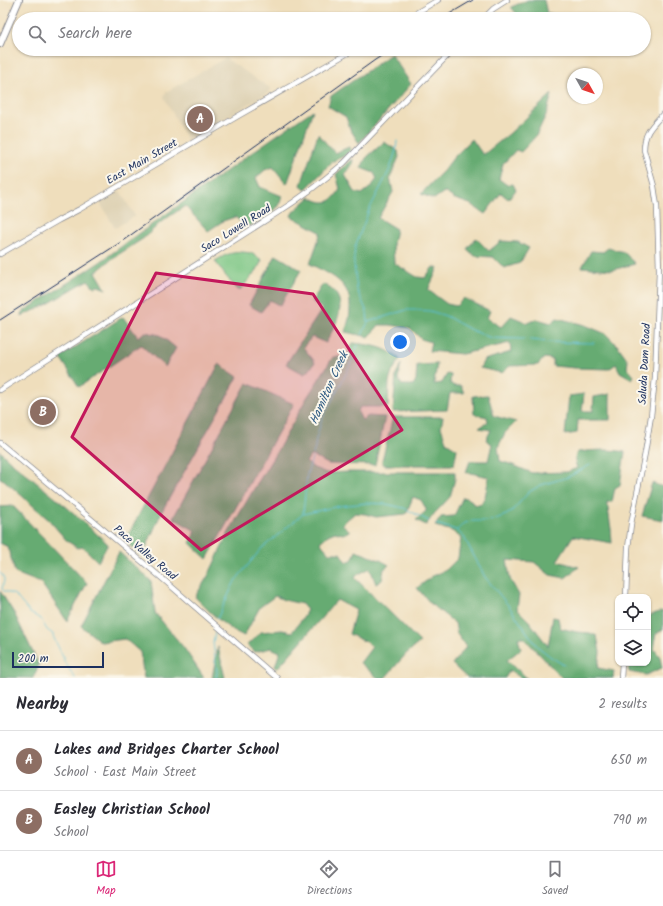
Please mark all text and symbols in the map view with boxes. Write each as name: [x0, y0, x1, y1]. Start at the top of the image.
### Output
search box: [12, 12, 651, 56]
text: Search here: [58, 22, 132, 46]
icon: search: [26, 23, 48, 45]
north arrow: [567, 68, 603, 104]
pin: A: [187, 104, 213, 134]
street label: East Main Street: [103, 134, 182, 190]
street label: Saco Lowell Road: [197, 200, 275, 258]
street label: Saluda Dam Road: [634, 322, 656, 405]
your location: [390, 332, 410, 352]
water label: Hamilton Creek: [304, 346, 354, 427]
pin: B: [30, 397, 56, 427]
street label: Pace Valley Road: [109, 521, 181, 585]
map controls: [615, 594, 651, 666]
button: locate: [615, 594, 651, 630]
button: layers: [615, 630, 651, 666]
scale bar: [12, 650, 104, 669]
text: 200 m: [18, 650, 49, 668]
text: Nearby: [16, 691, 68, 718]
text: 2 results: [599, 694, 647, 715]
text: Lakes and Bridges Charter School: [54, 738, 279, 762]
text: A: [25, 750, 33, 771]
text: 650 m: [611, 750, 647, 771]
text: School · East Main Street: [54, 762, 196, 783]
text: Easley Christian School: [54, 798, 210, 822]
text: B: [25, 810, 33, 831]
text: 790 m: [613, 810, 647, 831]
text: School: [54, 822, 89, 843]
tab: Map: [95, 858, 117, 900]
tab: Directions: [307, 858, 352, 900]
tab: Saved: [542, 858, 568, 900]

